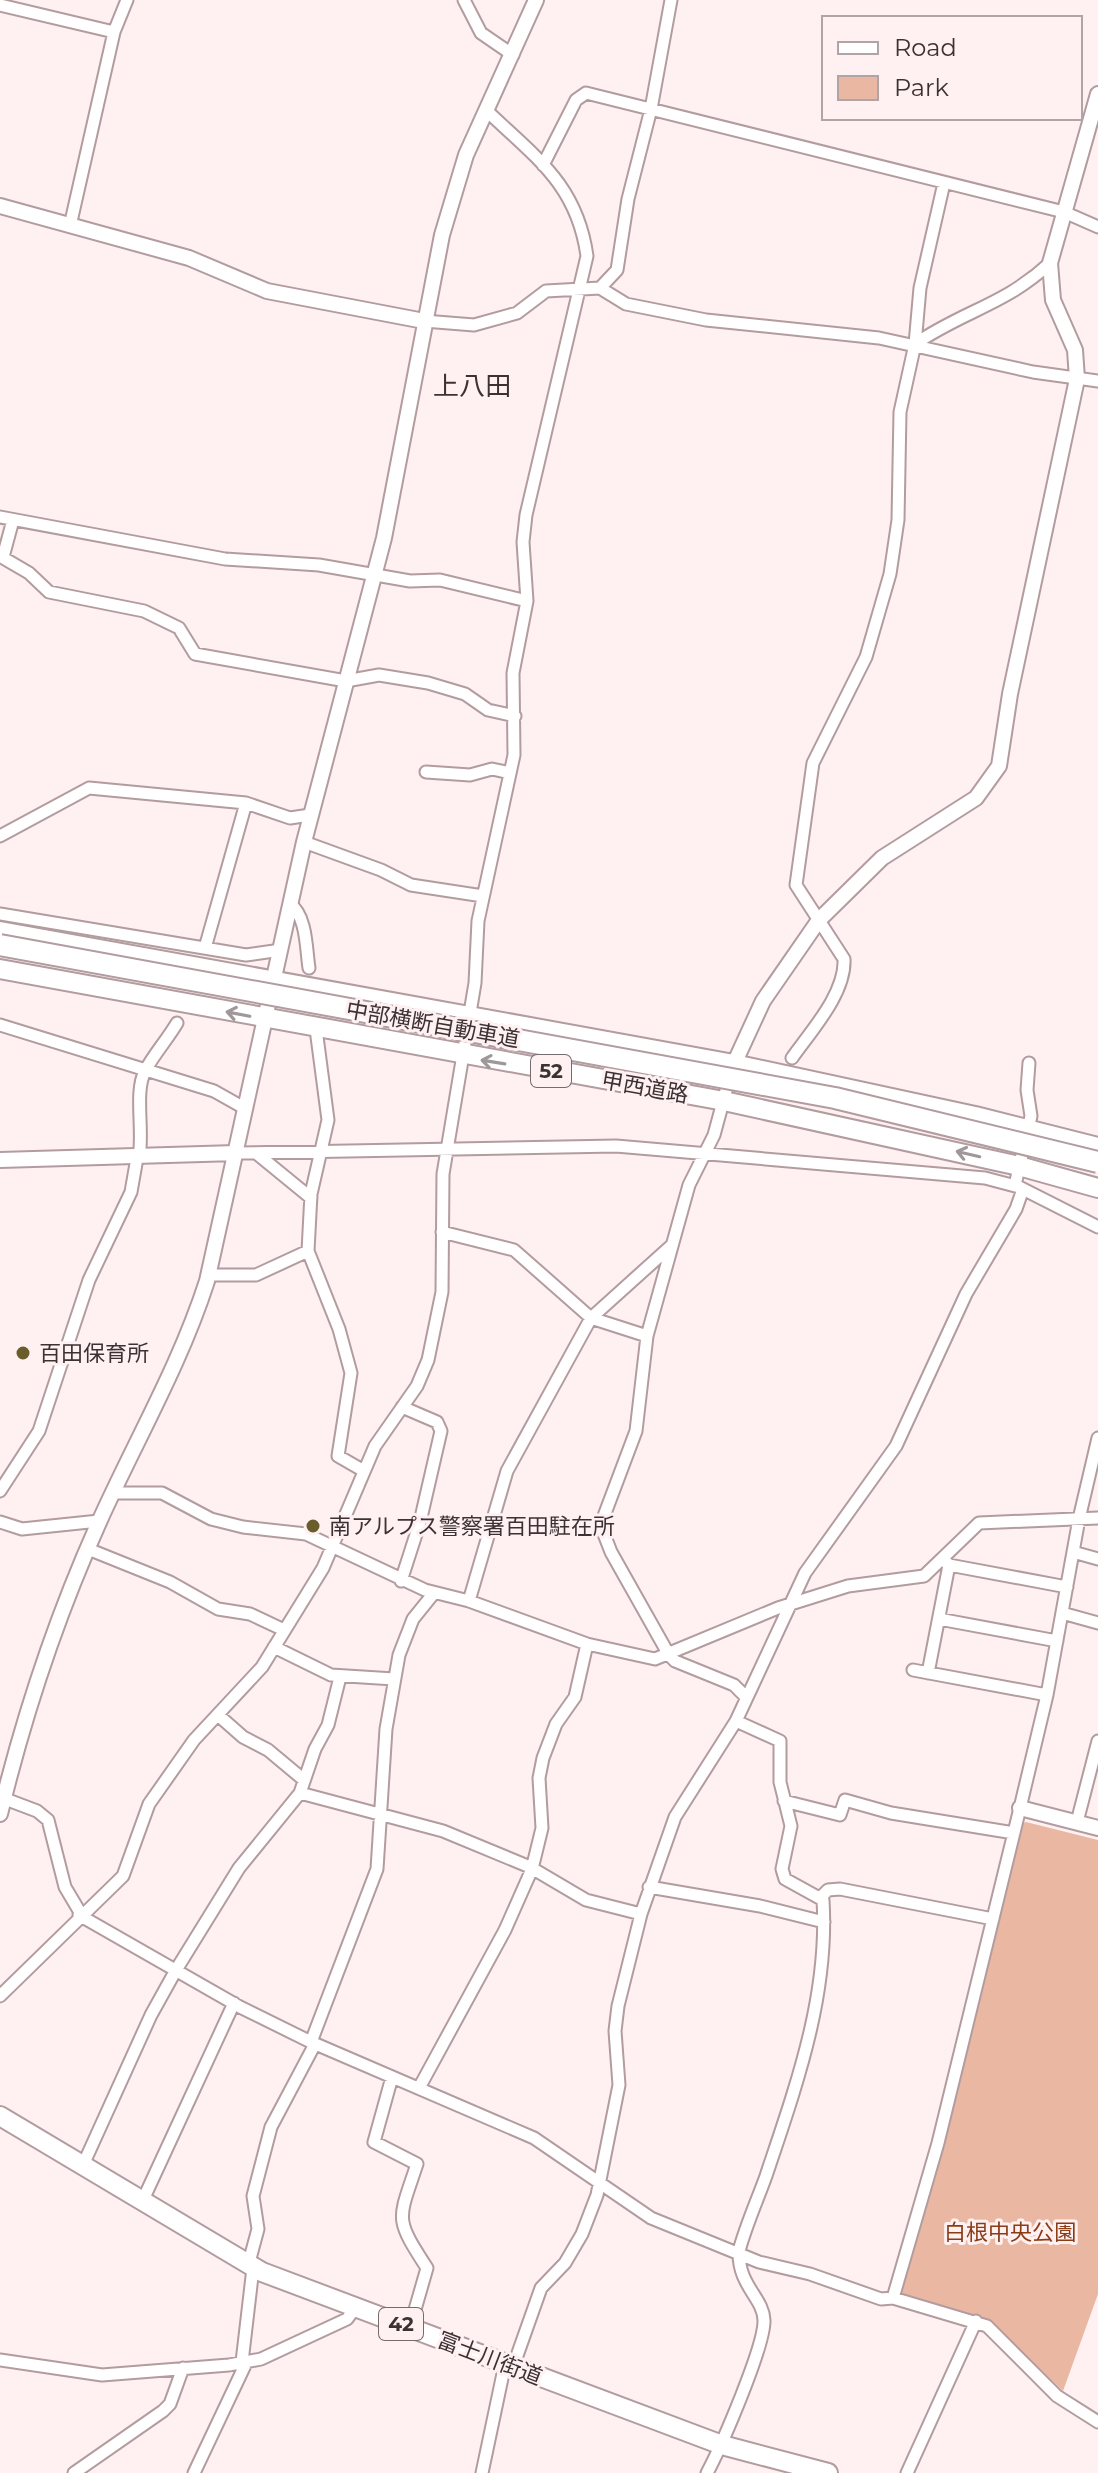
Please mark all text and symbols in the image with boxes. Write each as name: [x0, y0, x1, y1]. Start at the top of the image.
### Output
legend: [822, 16, 1082, 120]
text: Road: [894, 33, 957, 62]
text: Park: [894, 73, 949, 102]
district label: 上八田: [433, 370, 511, 402]
street label: 中部横断自動車道: [344, 996, 522, 1053]
one-way arrow: [226, 1005, 251, 1020]
one-way arrow: [481, 1053, 507, 1068]
road number: 52: [531, 1055, 571, 1087]
street label: 甲西道路: [599, 1067, 691, 1108]
one-way arrow: [956, 1146, 982, 1161]
place label: 百田保育所: [39, 1340, 149, 1367]
marker: 百田保育所: [14, 1344, 32, 1362]
place label: 南アルプス警察署百田駐在所: [329, 1513, 615, 1540]
marker: 南アルプス警察署百田駐在所: [304, 1517, 322, 1535]
park label: 白根中央公園: [944, 2219, 1076, 2246]
road number: 42: [379, 2308, 423, 2340]
street label: 富士川街道: [434, 2326, 546, 2391]

